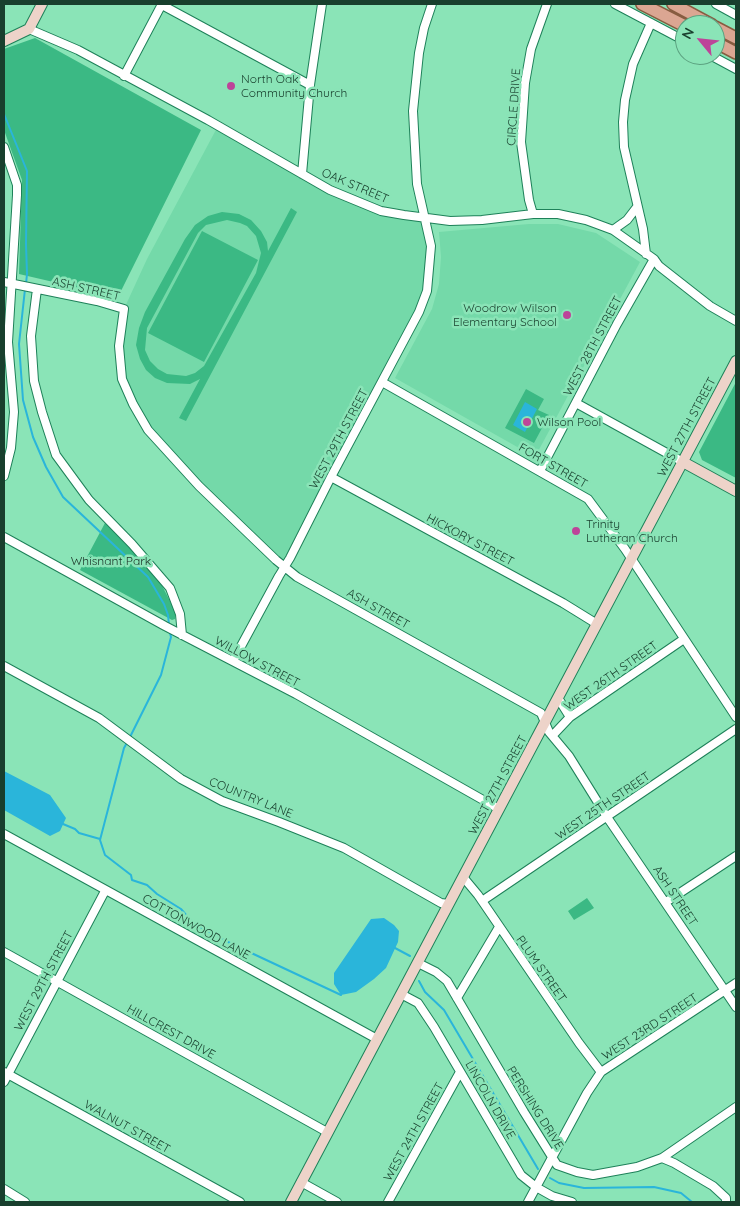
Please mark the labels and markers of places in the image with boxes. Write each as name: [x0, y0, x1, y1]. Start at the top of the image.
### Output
place label: North Oak Community Church: [241, 72, 347, 100]
marker: North Oak Community Church: [225, 80, 237, 92]
place label: Woodrow Wilson Elementary School: [453, 301, 557, 329]
marker: Woodrow Wilson Elementary School: [561, 309, 573, 321]
place label: Wilson Pool: [537, 415, 601, 429]
marker: Wilson Pool: [521, 416, 533, 428]
place label: Trinity Lutheran Church: [586, 517, 678, 545]
marker: Trinity Lutheran Church: [570, 525, 582, 537]

